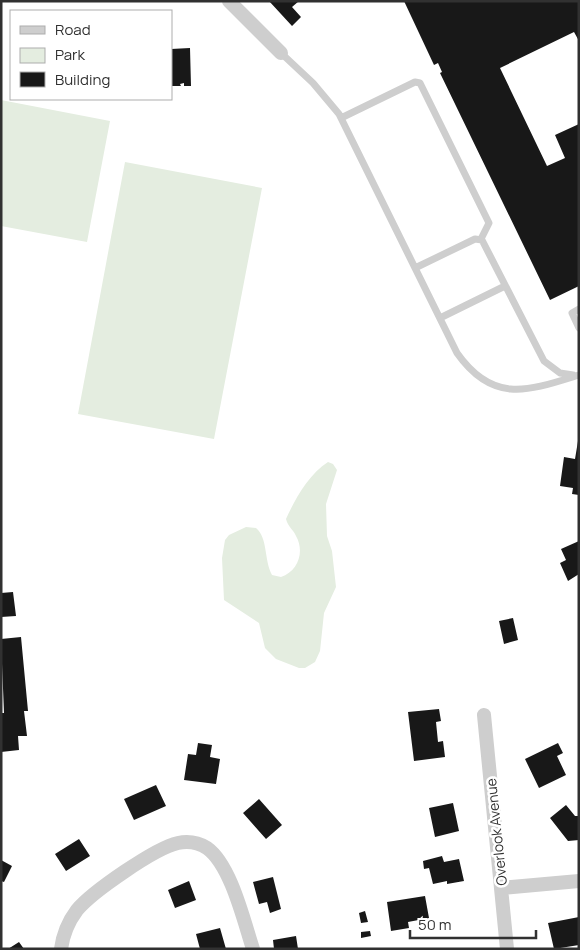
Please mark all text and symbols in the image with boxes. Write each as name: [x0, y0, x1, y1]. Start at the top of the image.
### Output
legend: [10, 10, 172, 100]
text: Road: [55, 19, 91, 40]
text: Park: [55, 44, 85, 65]
text: Building: [55, 69, 110, 90]
street label: Overlook Avenue: [481, 777, 511, 887]
scale bar: [410, 908, 536, 940]
text: 50 m: [418, 914, 452, 935]

